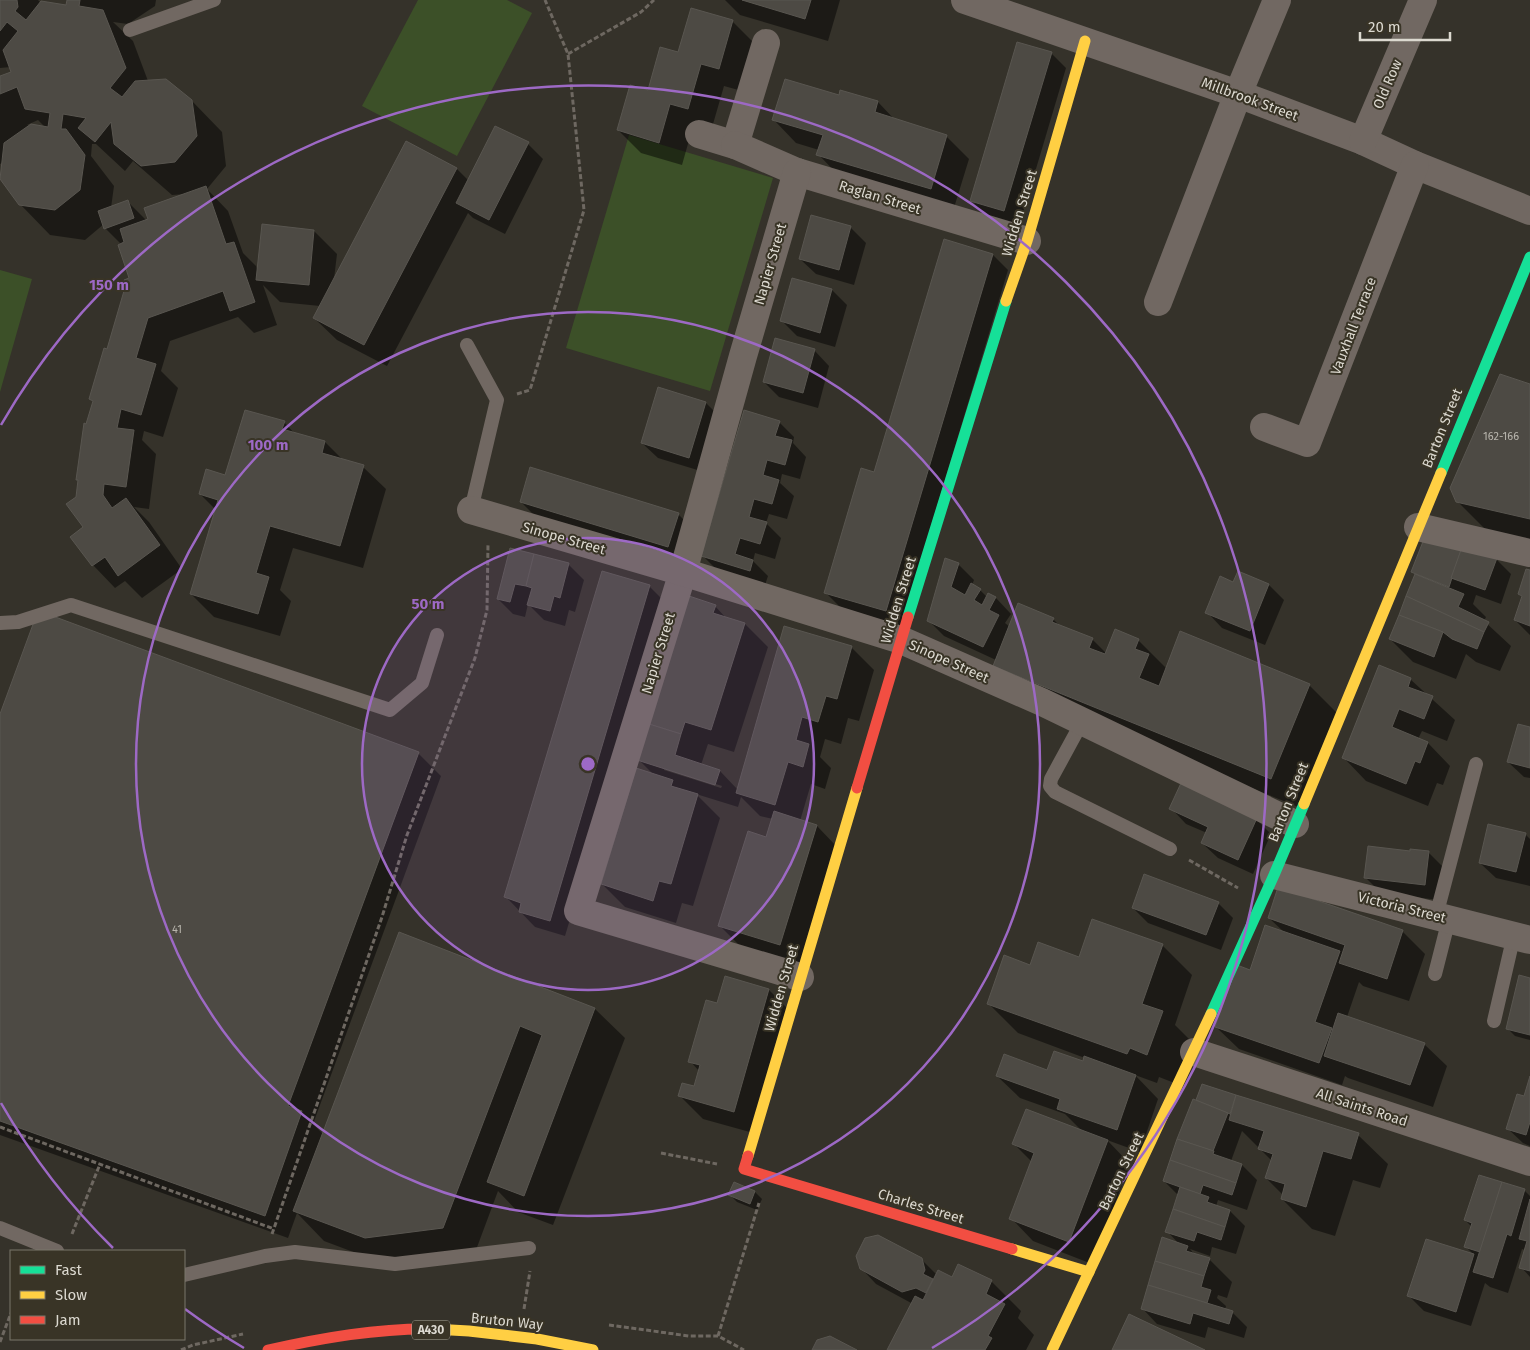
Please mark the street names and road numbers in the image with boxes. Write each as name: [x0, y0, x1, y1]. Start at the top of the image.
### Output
street label: Old Row: [1369, 57, 1405, 112]
street label: Millbrook Street: [1199, 74, 1301, 125]
street label: Widden Street: [998, 167, 1041, 259]
street label: Raglan Street: [837, 177, 924, 218]
street label: Napier Street: [751, 220, 791, 307]
street label: Vauxhall Terrace: [1327, 275, 1380, 378]
street label: Barton Street: [1419, 385, 1467, 471]
street label: Sinope Street: [520, 519, 608, 559]
street label: Widden Street: [877, 554, 920, 646]
street label: Napier Street: [638, 610, 679, 696]
street label: Sinope Street: [906, 636, 992, 687]
street label: Barton Street: [1265, 759, 1313, 845]
street label: Victoria Street: [1356, 888, 1449, 927]
street label: Widden Street: [761, 942, 802, 1034]
street label: All Saints Road: [1314, 1085, 1410, 1130]
street label: Barton Street: [1095, 1129, 1148, 1213]
street label: Charles Street: [876, 1185, 967, 1228]
street label: Bruton Way: [470, 1309, 544, 1334]
road number: A430: [412, 1320, 450, 1340]

